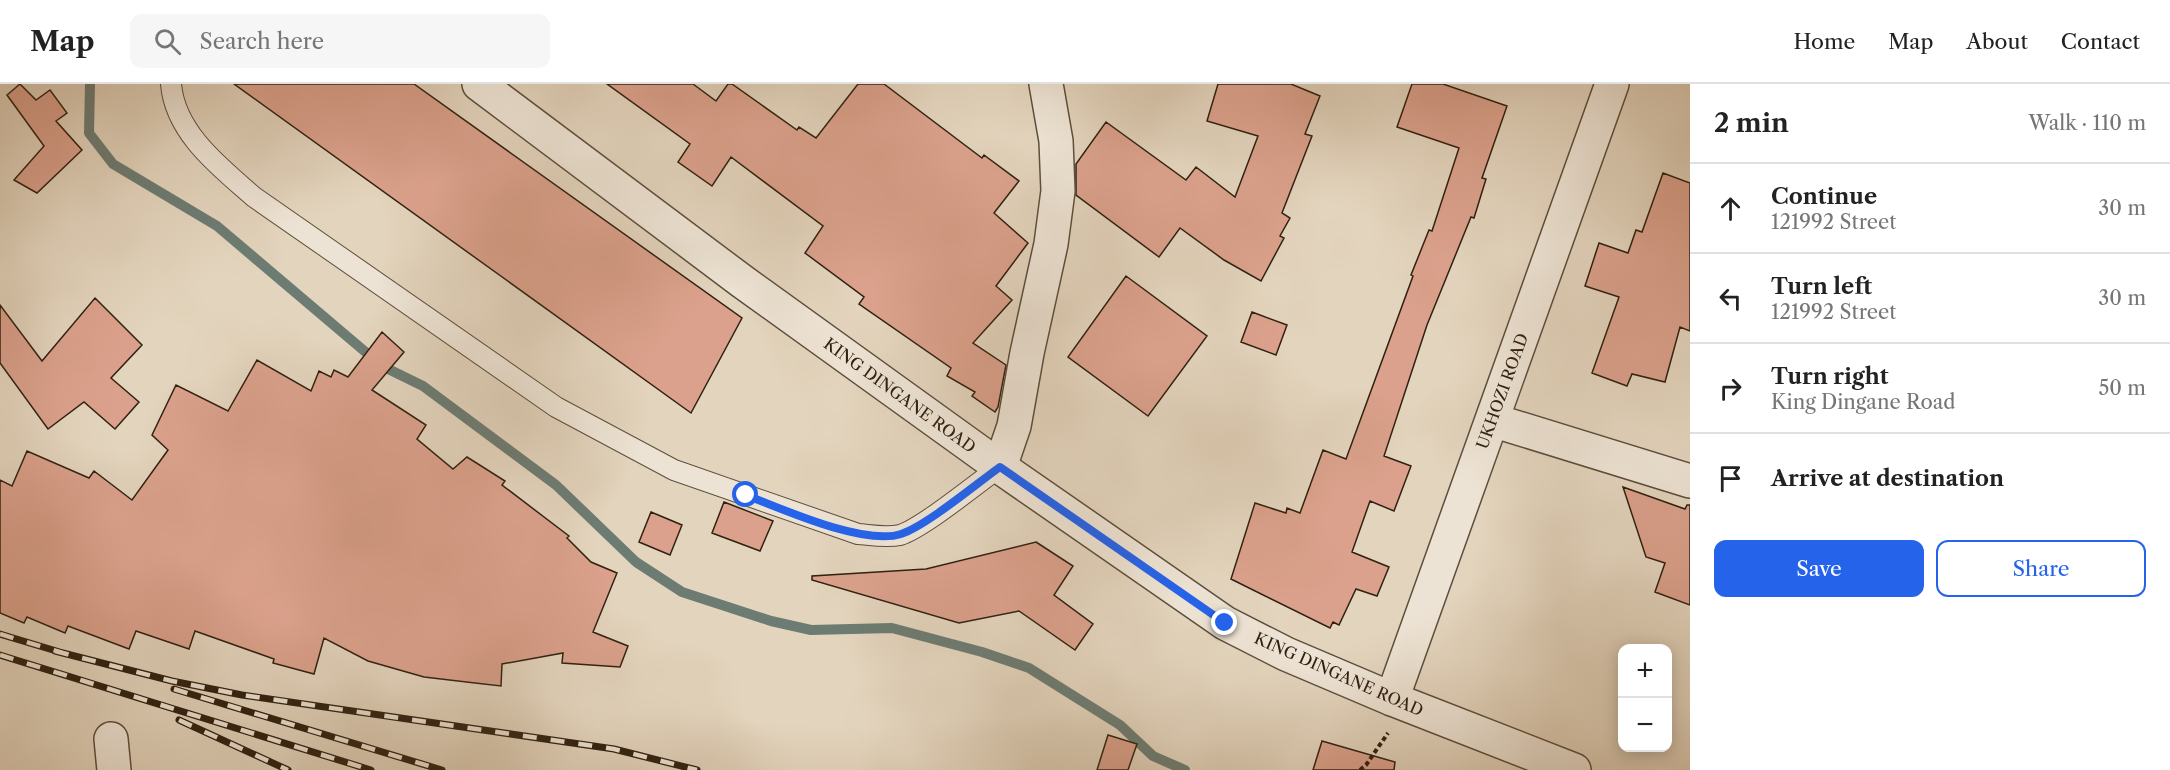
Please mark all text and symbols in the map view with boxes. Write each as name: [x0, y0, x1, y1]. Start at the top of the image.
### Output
search box: [130, 14, 550, 68]
text: Map: [30, 24, 94, 58]
icon: search: [151, 25, 184, 58]
text: Search here: [199, 28, 324, 55]
text: Home: [1794, 29, 1855, 54]
text: Map: [1888, 29, 1933, 54]
text: About: [1966, 29, 2028, 54]
text: Contact: [2061, 29, 2140, 54]
text: 2 min: [1714, 107, 1789, 139]
text: Walk · 110 m: [2029, 111, 2146, 135]
text: Continue: [1771, 183, 1877, 210]
icon: ahead: [1714, 192, 1747, 225]
text: 30 m: [2098, 196, 2146, 220]
text: 121992 Street: [1771, 210, 1896, 234]
text: Turn left: [1771, 273, 1872, 300]
icon: left: [1714, 282, 1747, 315]
text: 30 m: [2098, 286, 2146, 310]
text: 121992 Street: [1771, 300, 1896, 324]
street label: UKHOZI ROAD: [1472, 330, 1532, 452]
street label: KING DINGANE ROAD: [820, 333, 980, 457]
text: Turn right: [1771, 363, 1889, 390]
icon: right: [1714, 372, 1747, 405]
text: 50 m: [2099, 376, 2146, 400]
text: King Dingane Road: [1771, 390, 1955, 414]
icon: arrive: [1714, 462, 1747, 495]
text: Arrive at destination: [1771, 465, 2004, 492]
route start: [732, 481, 758, 507]
button: Save: [1714, 540, 1924, 597]
button: Share: [1936, 540, 2146, 597]
route end: [1211, 609, 1237, 635]
street label: KING DINGANE ROAD: [1251, 628, 1427, 720]
map controls: [1618, 644, 1672, 752]
button: +: [1618, 644, 1672, 698]
button: −: [1618, 698, 1672, 752]

